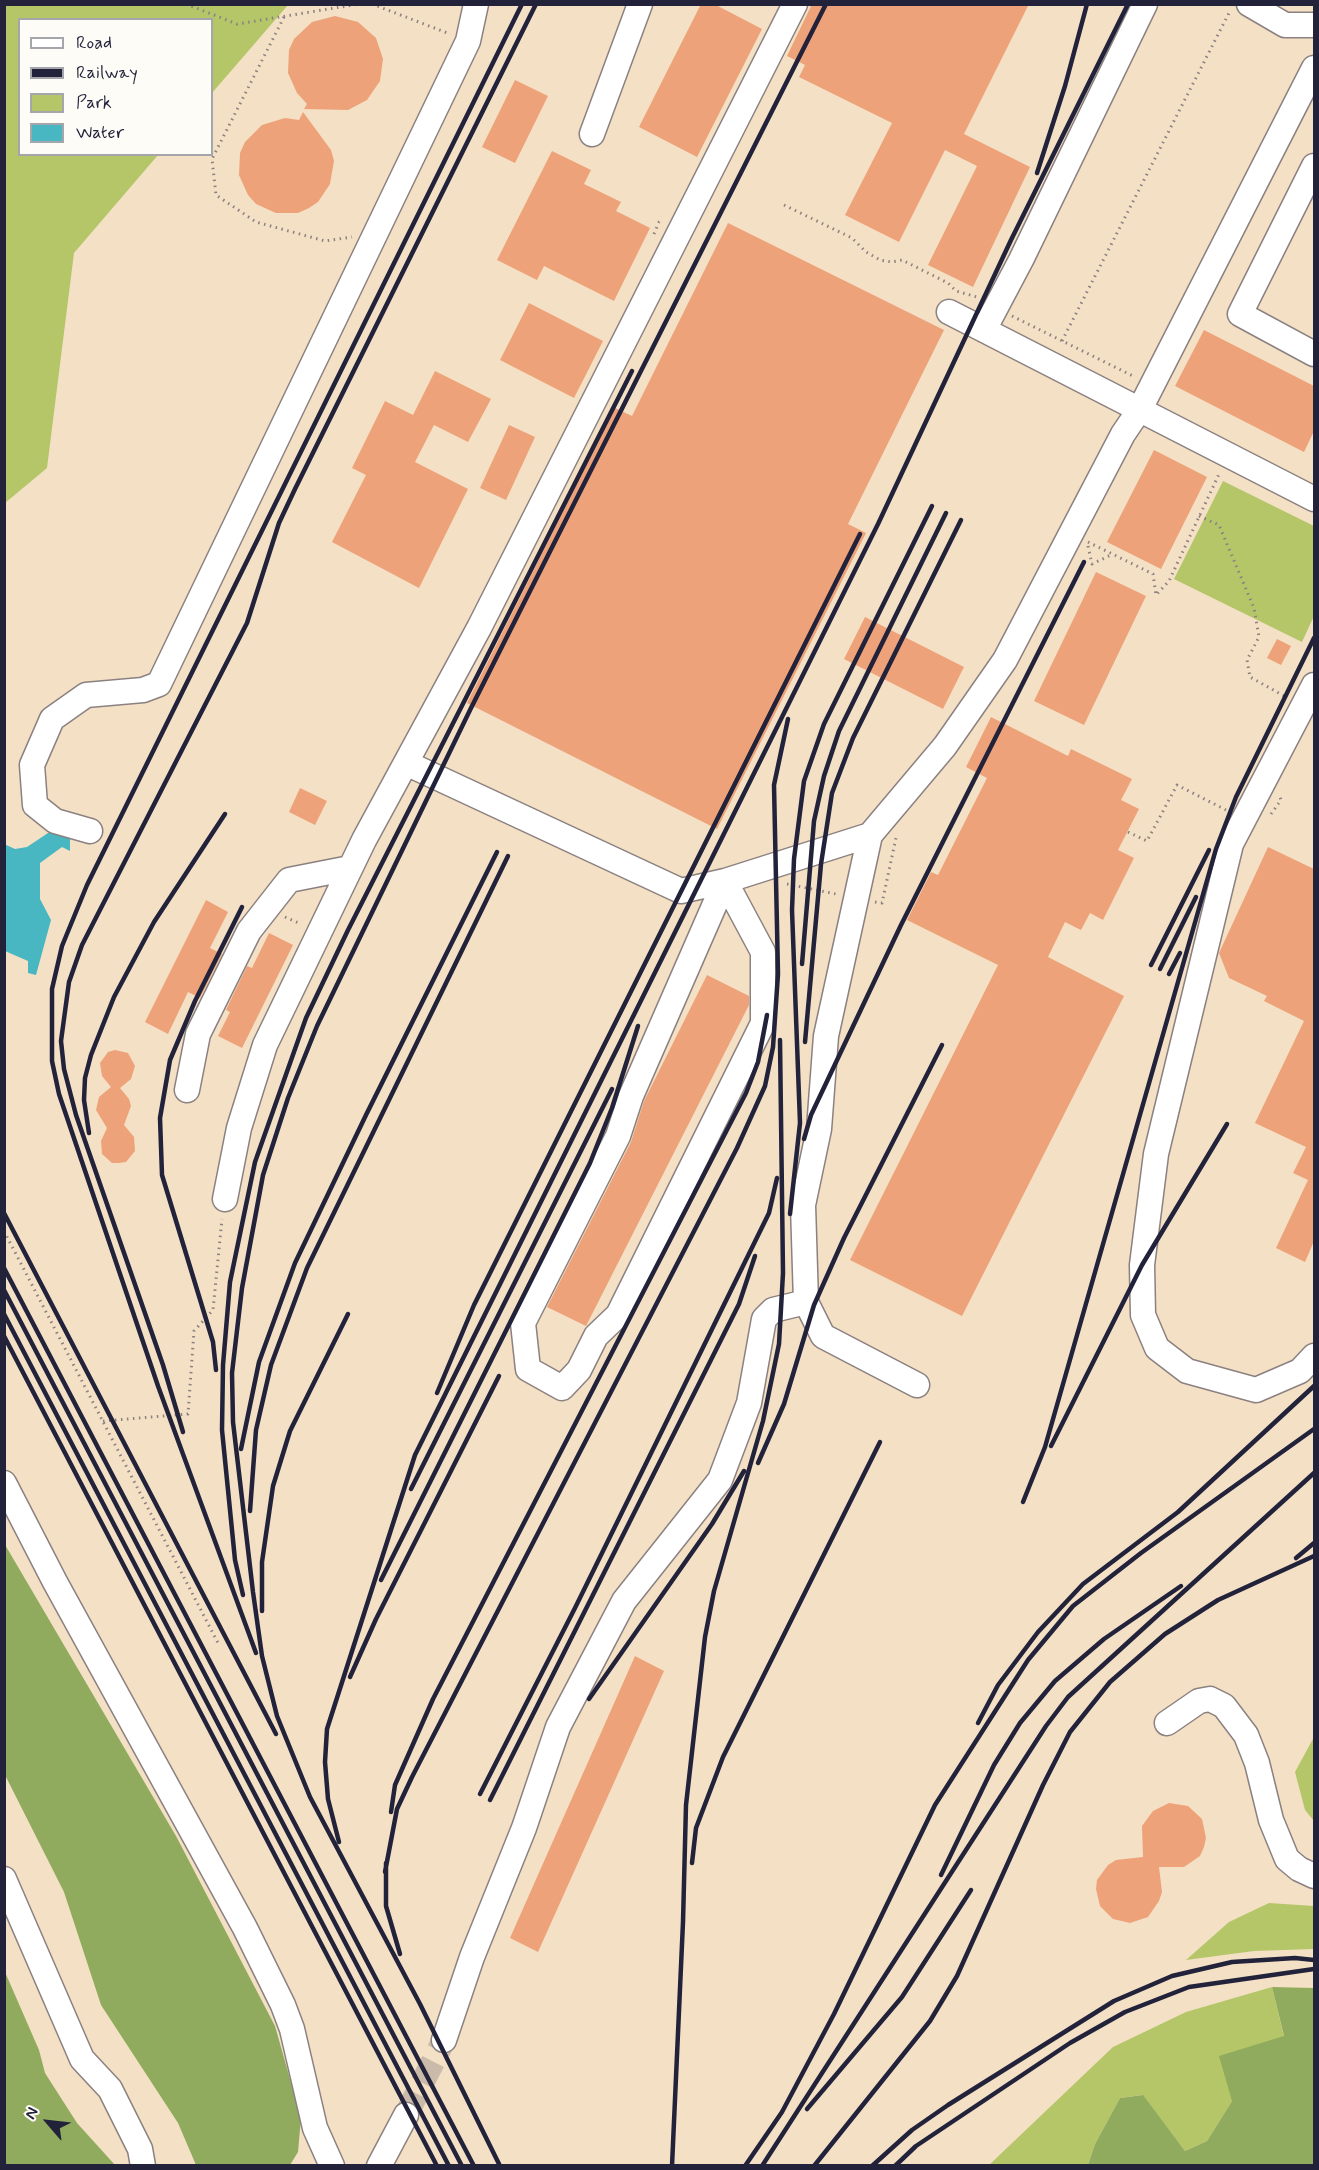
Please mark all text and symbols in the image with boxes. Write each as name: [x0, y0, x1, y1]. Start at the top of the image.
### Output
legend: [18, 18, 213, 156]
text: Road: [76, 31, 112, 55]
text: Railway: [76, 61, 138, 85]
text: Park: [76, 91, 112, 115]
text: Water: [76, 121, 124, 145]
north arrow: [18, 2092, 78, 2152]
text: N: [20, 2104, 43, 2123]

